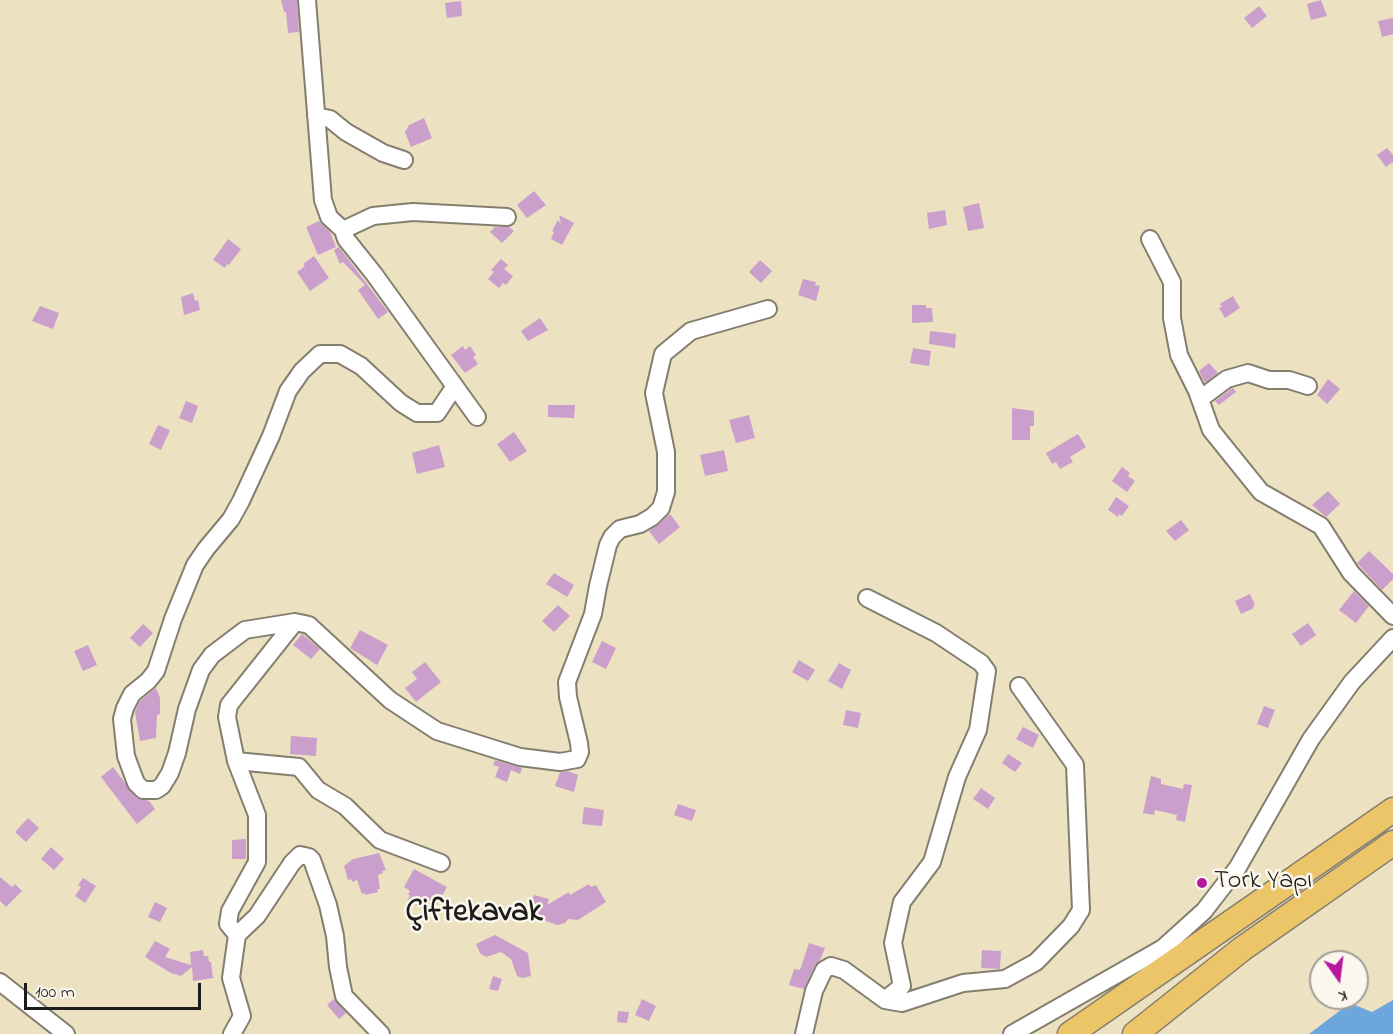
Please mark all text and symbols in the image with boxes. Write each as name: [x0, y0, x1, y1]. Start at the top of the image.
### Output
place label: Tork Yapı: [1214, 867, 1312, 899]
marker: Tork Yapı: [1195, 876, 1209, 890]
district label: Çiftekavak: [406, 896, 542, 934]
north arrow: [1309, 950, 1369, 1010]
scale bar: [27, 971, 204, 1009]
text: 100 m: [35, 980, 75, 1006]
text: K: [1336, 983, 1350, 1008]

